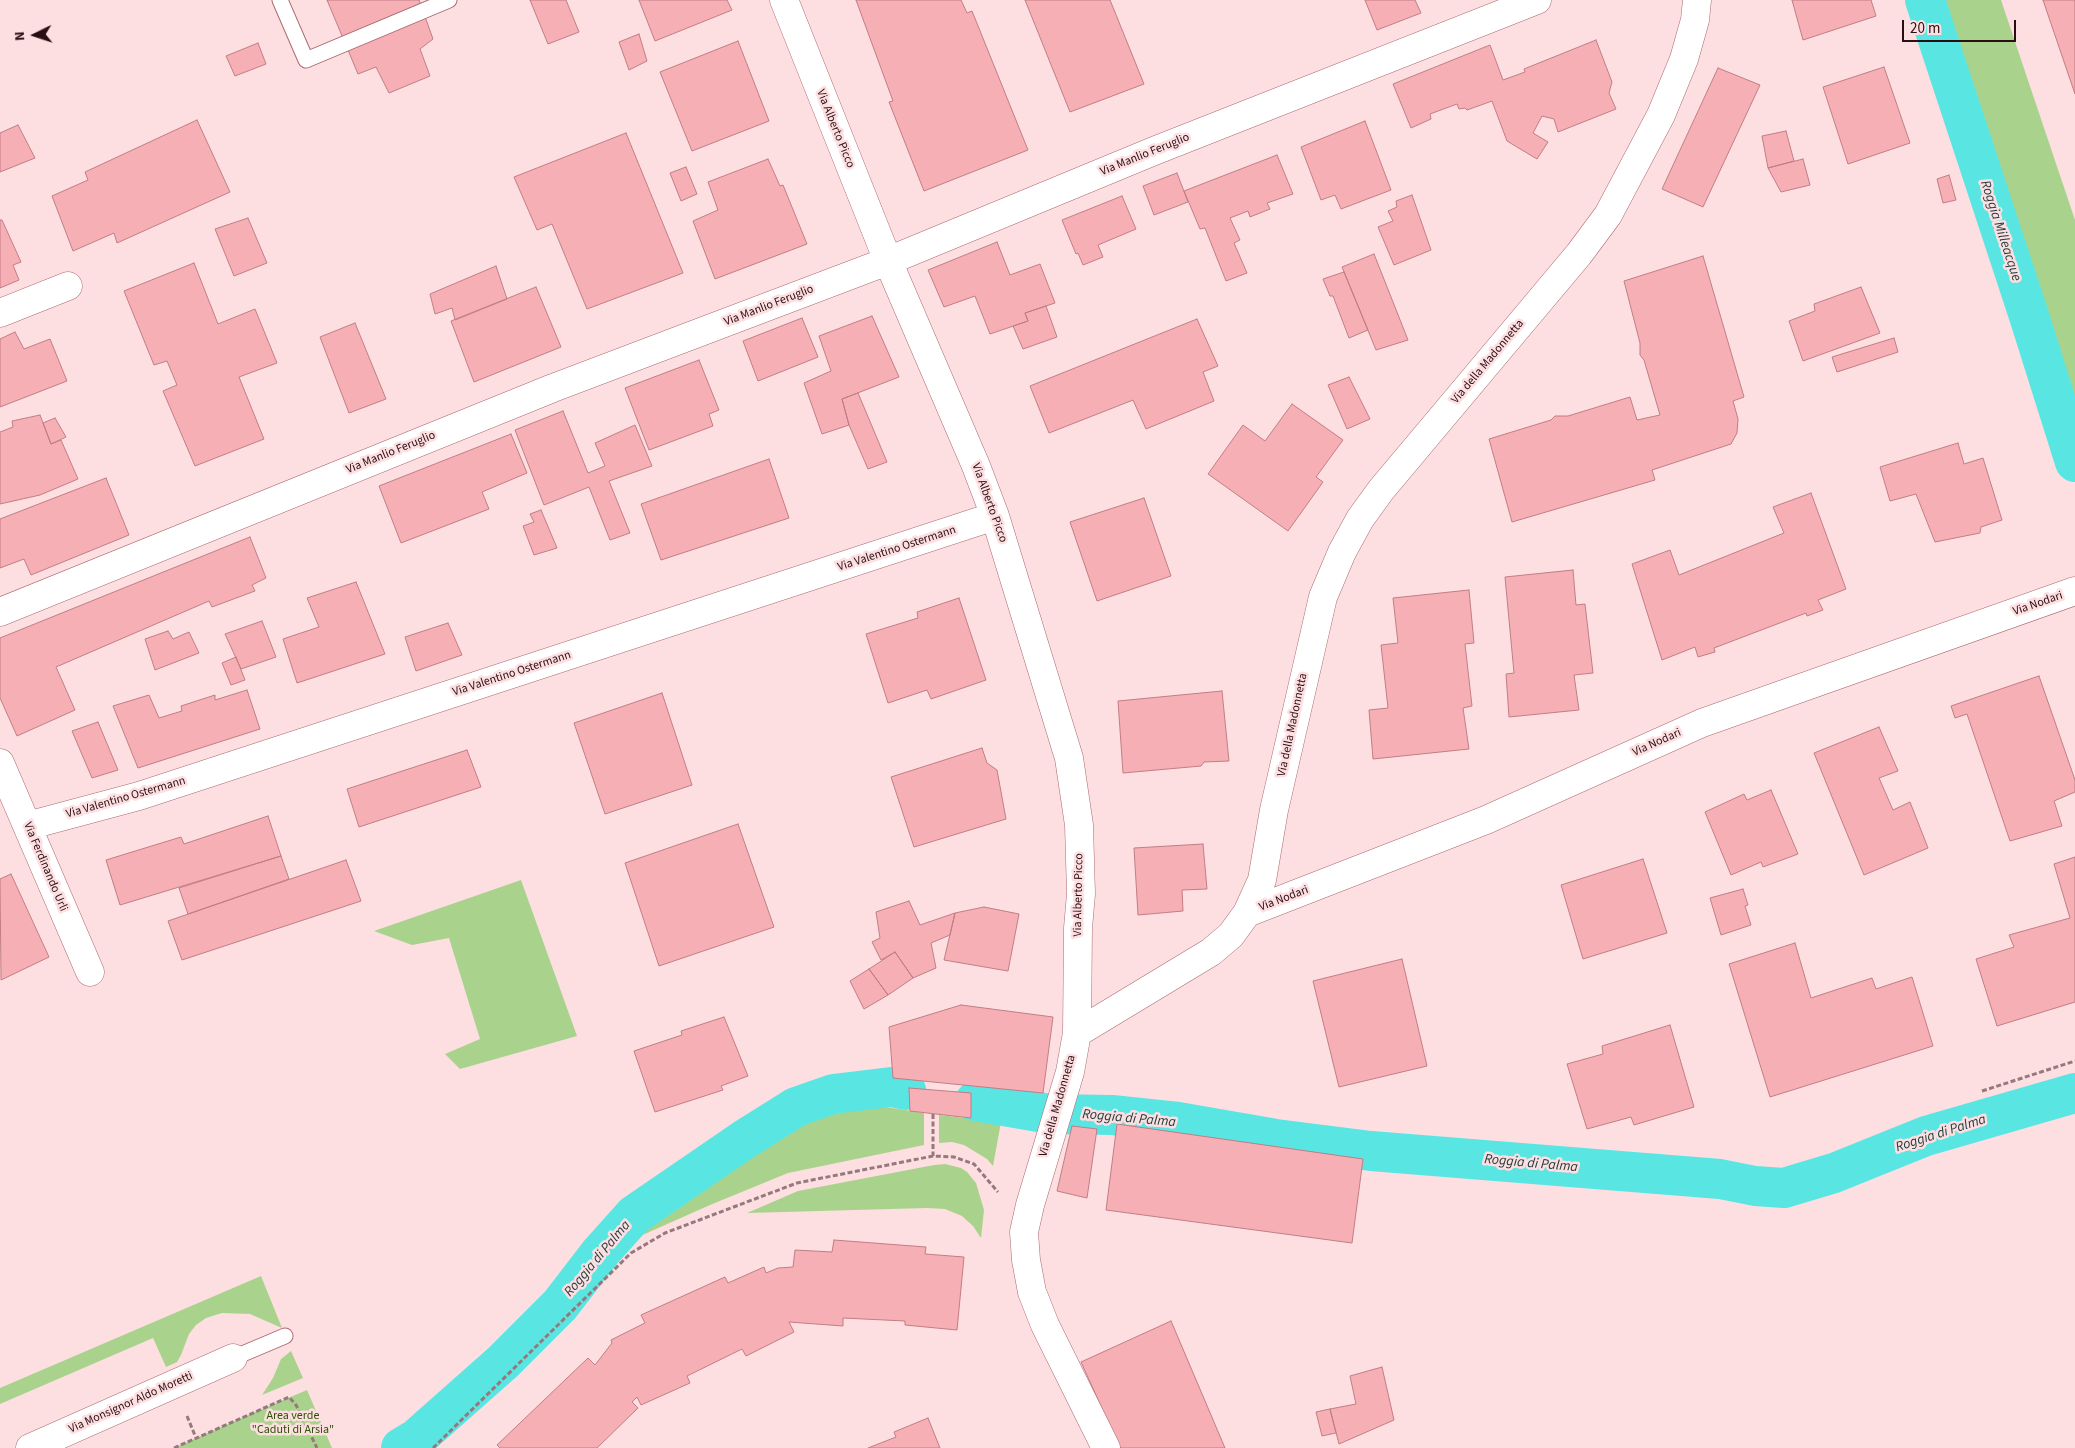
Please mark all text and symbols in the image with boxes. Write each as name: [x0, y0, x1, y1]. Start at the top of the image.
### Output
north arrow: [10, 10, 60, 60]
scale bar: [1905, 10, 2019, 42]
text: 20 m: [1910, 18, 1940, 39]
text: N: [10, 31, 30, 41]
street label: Via Alberto Picco: [813, 88, 857, 170]
street label: Via Manlio Feruglio: [1098, 131, 1192, 179]
water label: Roggia Milleacque: [1976, 178, 2024, 284]
street label: Via Manlio Feruglio: [722, 282, 816, 330]
street label: Via della Madonnetta: [1449, 317, 1527, 407]
street label: Via Manlio Feruglio: [344, 429, 438, 477]
street label: Via Alberto Picco: [968, 461, 1010, 545]
street label: Via Valentino Ostermann: [836, 523, 958, 575]
street label: Via Nodari: [2011, 589, 2065, 619]
street label: Via Valentino Ostermann: [451, 648, 573, 700]
street label: Via della Madonnetta: [1275, 672, 1311, 778]
street label: Via Nodari: [1630, 726, 1684, 760]
street label: Via Valentino Ostermann: [65, 774, 187, 822]
street label: Via Ferdinando Urli: [20, 820, 70, 914]
street label: Via Alberto Picco: [1071, 853, 1087, 937]
street label: Via Nodari: [1257, 883, 1311, 915]
street label: Via della Madonnetta: [1037, 1053, 1079, 1159]
water label: Roggia di Palma: [1081, 1107, 1177, 1131]
water label: Roggia di Palma: [1894, 1111, 1988, 1157]
water label: Roggia di Palma: [1483, 1152, 1579, 1176]
water label: Roggia di Palma: [561, 1218, 635, 1300]
street label: Via Monsignor Aldo Moretti: [67, 1369, 195, 1437]
park label: Area verde "Caduti di Arsia": [252, 1409, 334, 1437]

